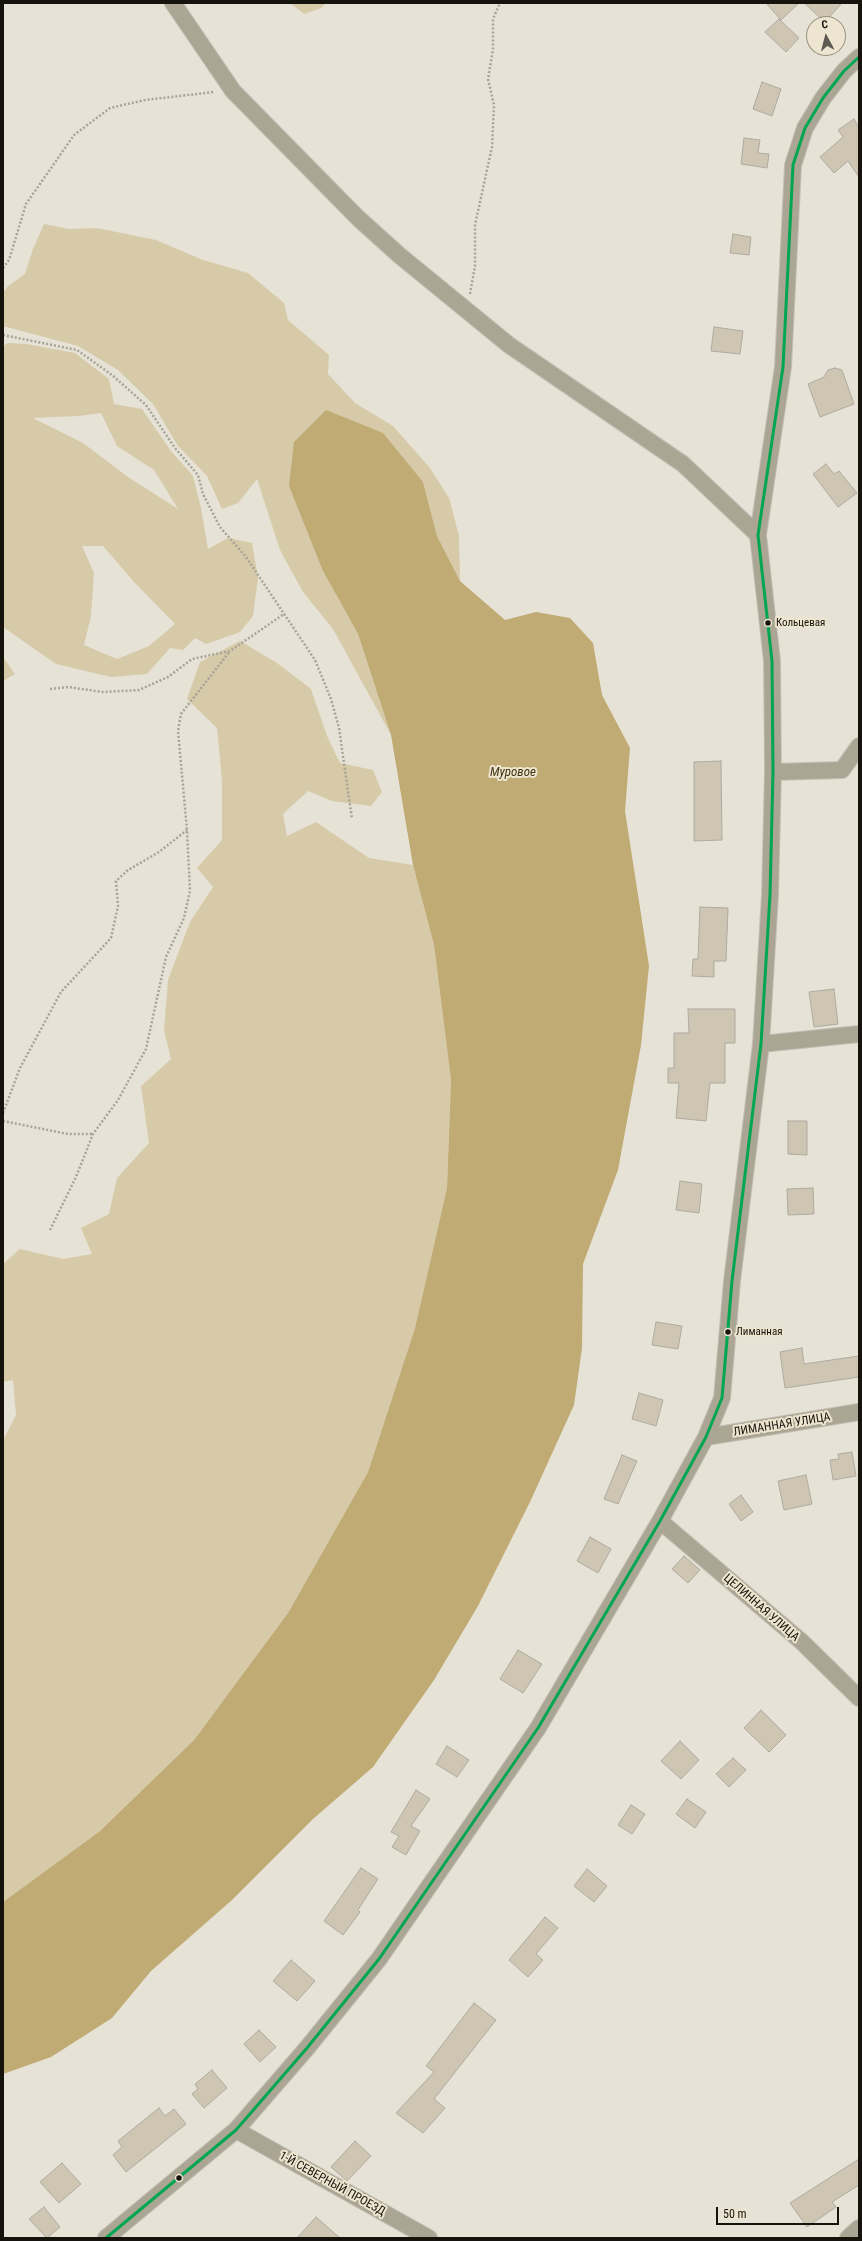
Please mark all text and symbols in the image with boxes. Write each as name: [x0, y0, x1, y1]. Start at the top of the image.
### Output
north arrow: [806, 16, 846, 56]
text: С: [821, 18, 829, 31]
place label: Кольцевая: [776, 616, 825, 630]
marker: Кольцевая: [763, 618, 773, 628]
water label: Муровое: [490, 765, 536, 781]
place label: Лиманная: [736, 1325, 783, 1339]
marker: Лиманная: [723, 1327, 733, 1337]
street label: ЛИМАННАЯ УЛИЦА: [732, 1410, 832, 1440]
street label: ЦЕЛИННАЯ УЛИЦА: [720, 1571, 802, 1645]
street label: 1-Й СЕВЕРНЫЙ ПРОЕЗД: [276, 2149, 388, 2219]
unlabelled marker: [174, 2173, 184, 2183]
scale bar: [718, 2199, 841, 2225]
text: 50 m: [723, 2207, 747, 2221]

